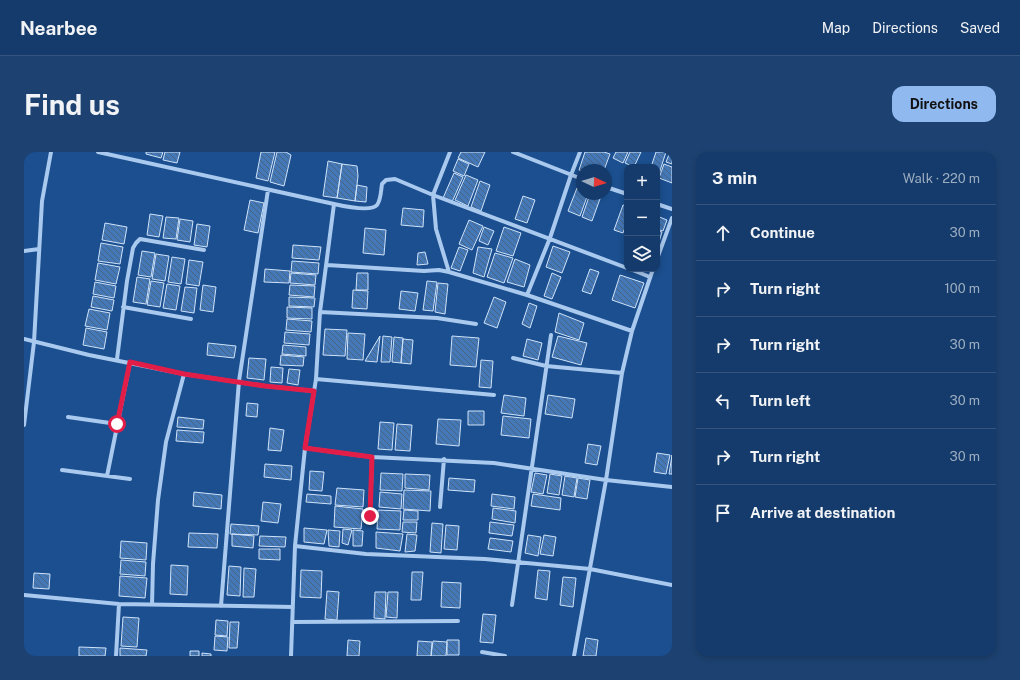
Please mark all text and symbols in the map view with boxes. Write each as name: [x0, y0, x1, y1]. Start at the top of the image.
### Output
text: Nearbee: [20, 17, 98, 39]
text: Map: [822, 20, 850, 36]
text: Directions: [872, 20, 938, 36]
text: Saved: [960, 20, 1000, 36]
button: Directions: [892, 86, 996, 122]
text: Find us: [24, 88, 120, 121]
north arrow: [576, 164, 612, 200]
map controls: [624, 164, 660, 272]
button: +: [624, 164, 660, 200]
text: 3 min: [712, 168, 757, 188]
text: Walk · 220 m: [903, 171, 980, 186]
button: −: [624, 200, 660, 236]
icon: ahead: [712, 222, 734, 244]
text: Continue: [750, 224, 815, 241]
text: 30 m: [950, 225, 980, 240]
button: layers: [624, 236, 660, 272]
icon: right: [712, 278, 734, 300]
text: Turn right: [750, 280, 820, 297]
text: 100 m: [944, 281, 980, 296]
icon: right: [712, 334, 734, 356]
text: Turn right: [750, 336, 820, 353]
text: 30 m: [950, 337, 980, 352]
icon: left: [712, 390, 734, 412]
text: Turn left: [750, 392, 811, 409]
text: 30 m: [950, 393, 980, 408]
route start: [108, 415, 126, 433]
icon: right: [712, 446, 734, 468]
text: Turn right: [750, 448, 820, 465]
text: 30 m: [950, 449, 980, 464]
icon: arrive: [712, 502, 734, 524]
text: Arrive at destination: [750, 504, 895, 521]
route end: [361, 507, 379, 525]

